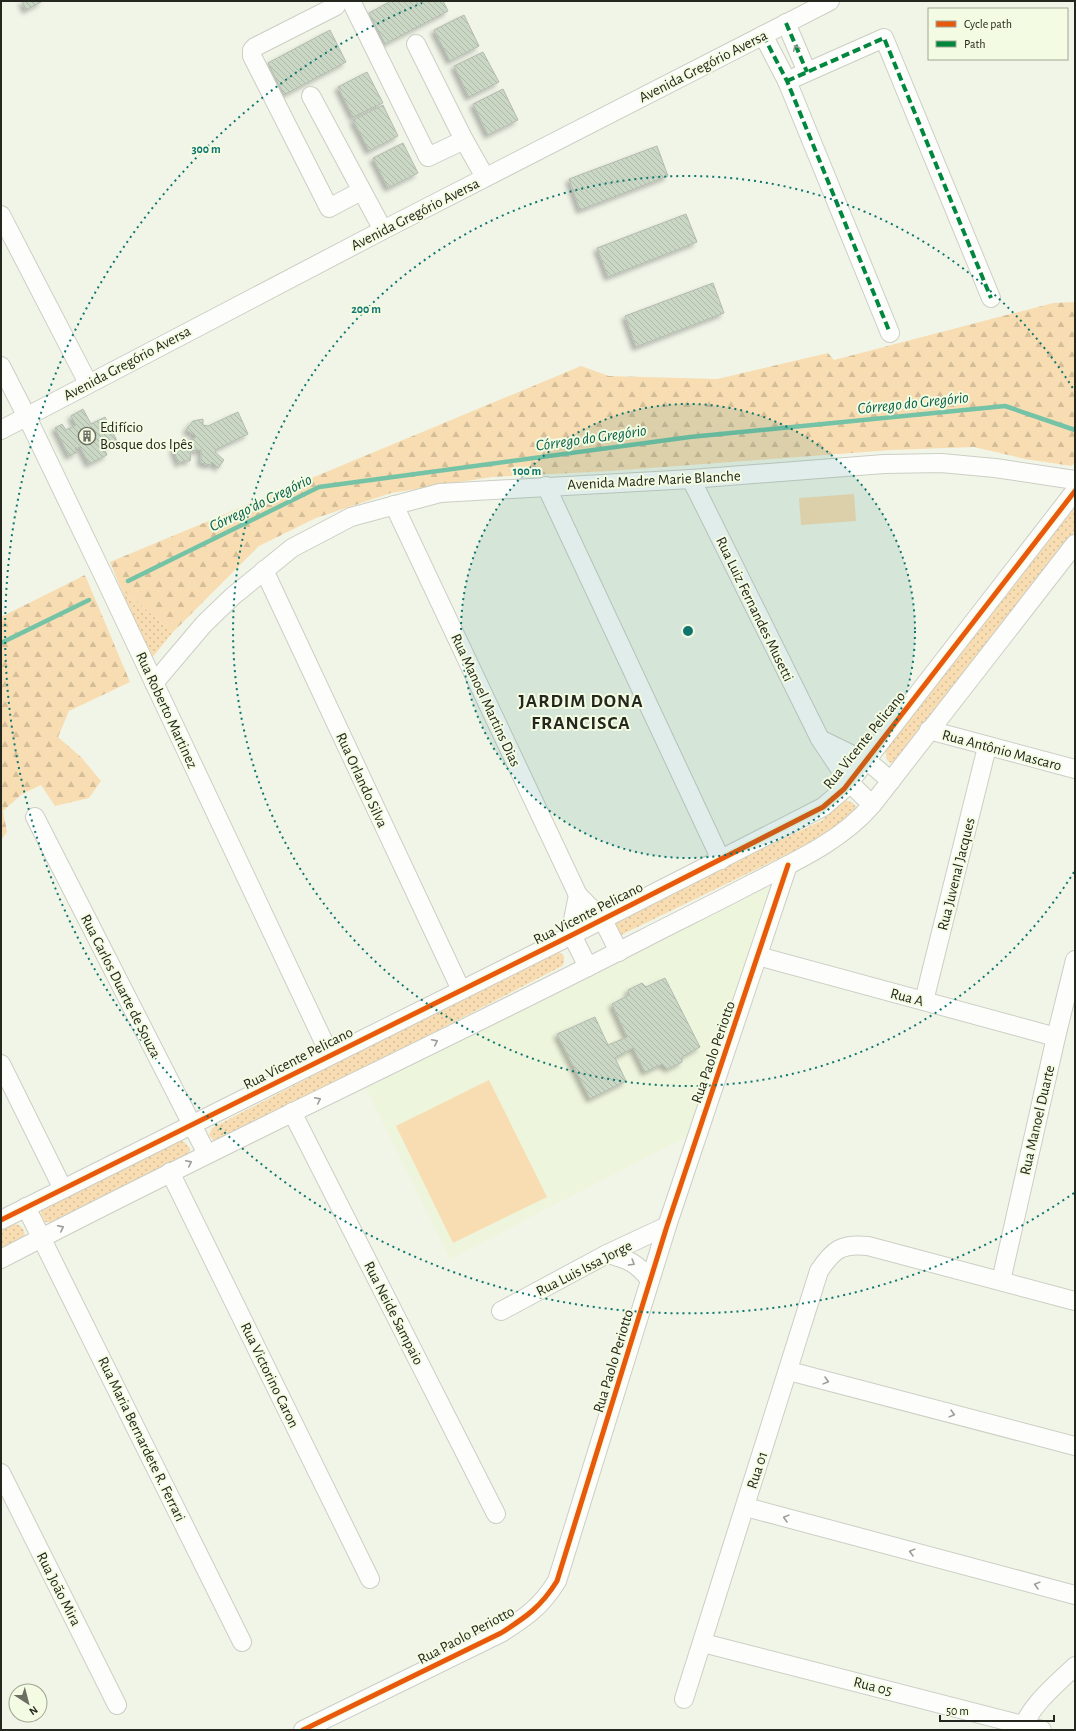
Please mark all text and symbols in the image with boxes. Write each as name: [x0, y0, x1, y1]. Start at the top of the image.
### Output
legend: [928, 8, 1068, 60]
text: Cycle path: [964, 18, 1012, 31]
street label: Avenida Gregório Aversa: [637, 28, 770, 105]
text: Path: [964, 38, 986, 50]
one-way arrow: [793, 44, 801, 51]
text: 300 m: [191, 143, 221, 155]
street label: Avenida Gregório Aversa: [349, 176, 482, 253]
text: 200 m: [351, 303, 381, 315]
street label: Avenida Gregório Aversa: [61, 323, 193, 403]
water label: Córrego do Gregório: [857, 389, 970, 417]
place label: Edifício Bosque dos Ipês: [100, 420, 193, 452]
water label: Córrego do Gregório: [535, 422, 648, 454]
building icon: Edifício Bosque dos Ipês: [77, 426, 97, 446]
text: 100 m: [513, 465, 541, 477]
street label: Avenida Madre Marie Blanche: [567, 468, 741, 493]
water label: Córrego do Gregório: [207, 471, 314, 535]
street label: Rua Luiz Fernandes Musetti: [713, 535, 796, 684]
centre of rings: [681, 624, 695, 638]
street label: Rua Manoel Martins Dias: [448, 631, 523, 769]
street label: Rua Roberto Martinez: [133, 650, 200, 771]
street label: Rua Vicente Pelicano: [821, 689, 908, 792]
district label: JARDIM DONA FRANCISCA: [518, 692, 644, 733]
street label: Rua Antônio Mascaro: [940, 727, 1063, 774]
street label: Rua Orlando Silva: [333, 730, 390, 830]
street label: Rua Juvenal Jacques: [935, 816, 978, 932]
street label: Rua Vicente Pelicano: [531, 879, 645, 947]
street label: Rua Carlos Duarte de Souza: [78, 912, 163, 1060]
street label: Rua A: [889, 986, 925, 1009]
street label: Rua Paolo Periotto: [689, 999, 738, 1105]
street label: Rua Vicente Pelicano: [241, 1024, 355, 1092]
one-way arrow: [431, 1039, 438, 1047]
street label: Rua Manoel Duarte: [1018, 1064, 1057, 1176]
one-way arrow: [314, 1097, 322, 1105]
one-way arrow: [185, 1160, 192, 1168]
one-way arrow: [56, 1225, 64, 1233]
street label: Rua Luis Issa Jorge: [534, 1238, 635, 1299]
one-way arrow: [628, 1258, 635, 1265]
street label: Rua Neide Sampaio: [361, 1259, 426, 1367]
street label: Rua Paolo Periotto: [591, 1308, 636, 1414]
street label: Rua Victorino Caron: [238, 1320, 302, 1430]
street label: Rua Maria Bernardete R. Ferrari: [95, 1355, 188, 1524]
one-way arrow: [823, 1376, 830, 1384]
one-way arrow: [948, 1409, 955, 1418]
street label: Rua 01: [744, 1450, 771, 1491]
one-way arrow: [783, 1514, 790, 1523]
one-way arrow: [909, 1548, 915, 1556]
street label: Rua João Mira: [34, 1550, 84, 1629]
one-way arrow: [1034, 1582, 1041, 1590]
street label: Rua Paolo Periotto: [415, 1604, 517, 1667]
street label: Rua 05: [852, 1674, 894, 1699]
north arrow: [8, 1683, 48, 1723]
scale bar: [940, 1697, 1054, 1723]
text: N: [27, 1704, 40, 1717]
text: 50 m: [946, 1705, 969, 1717]

